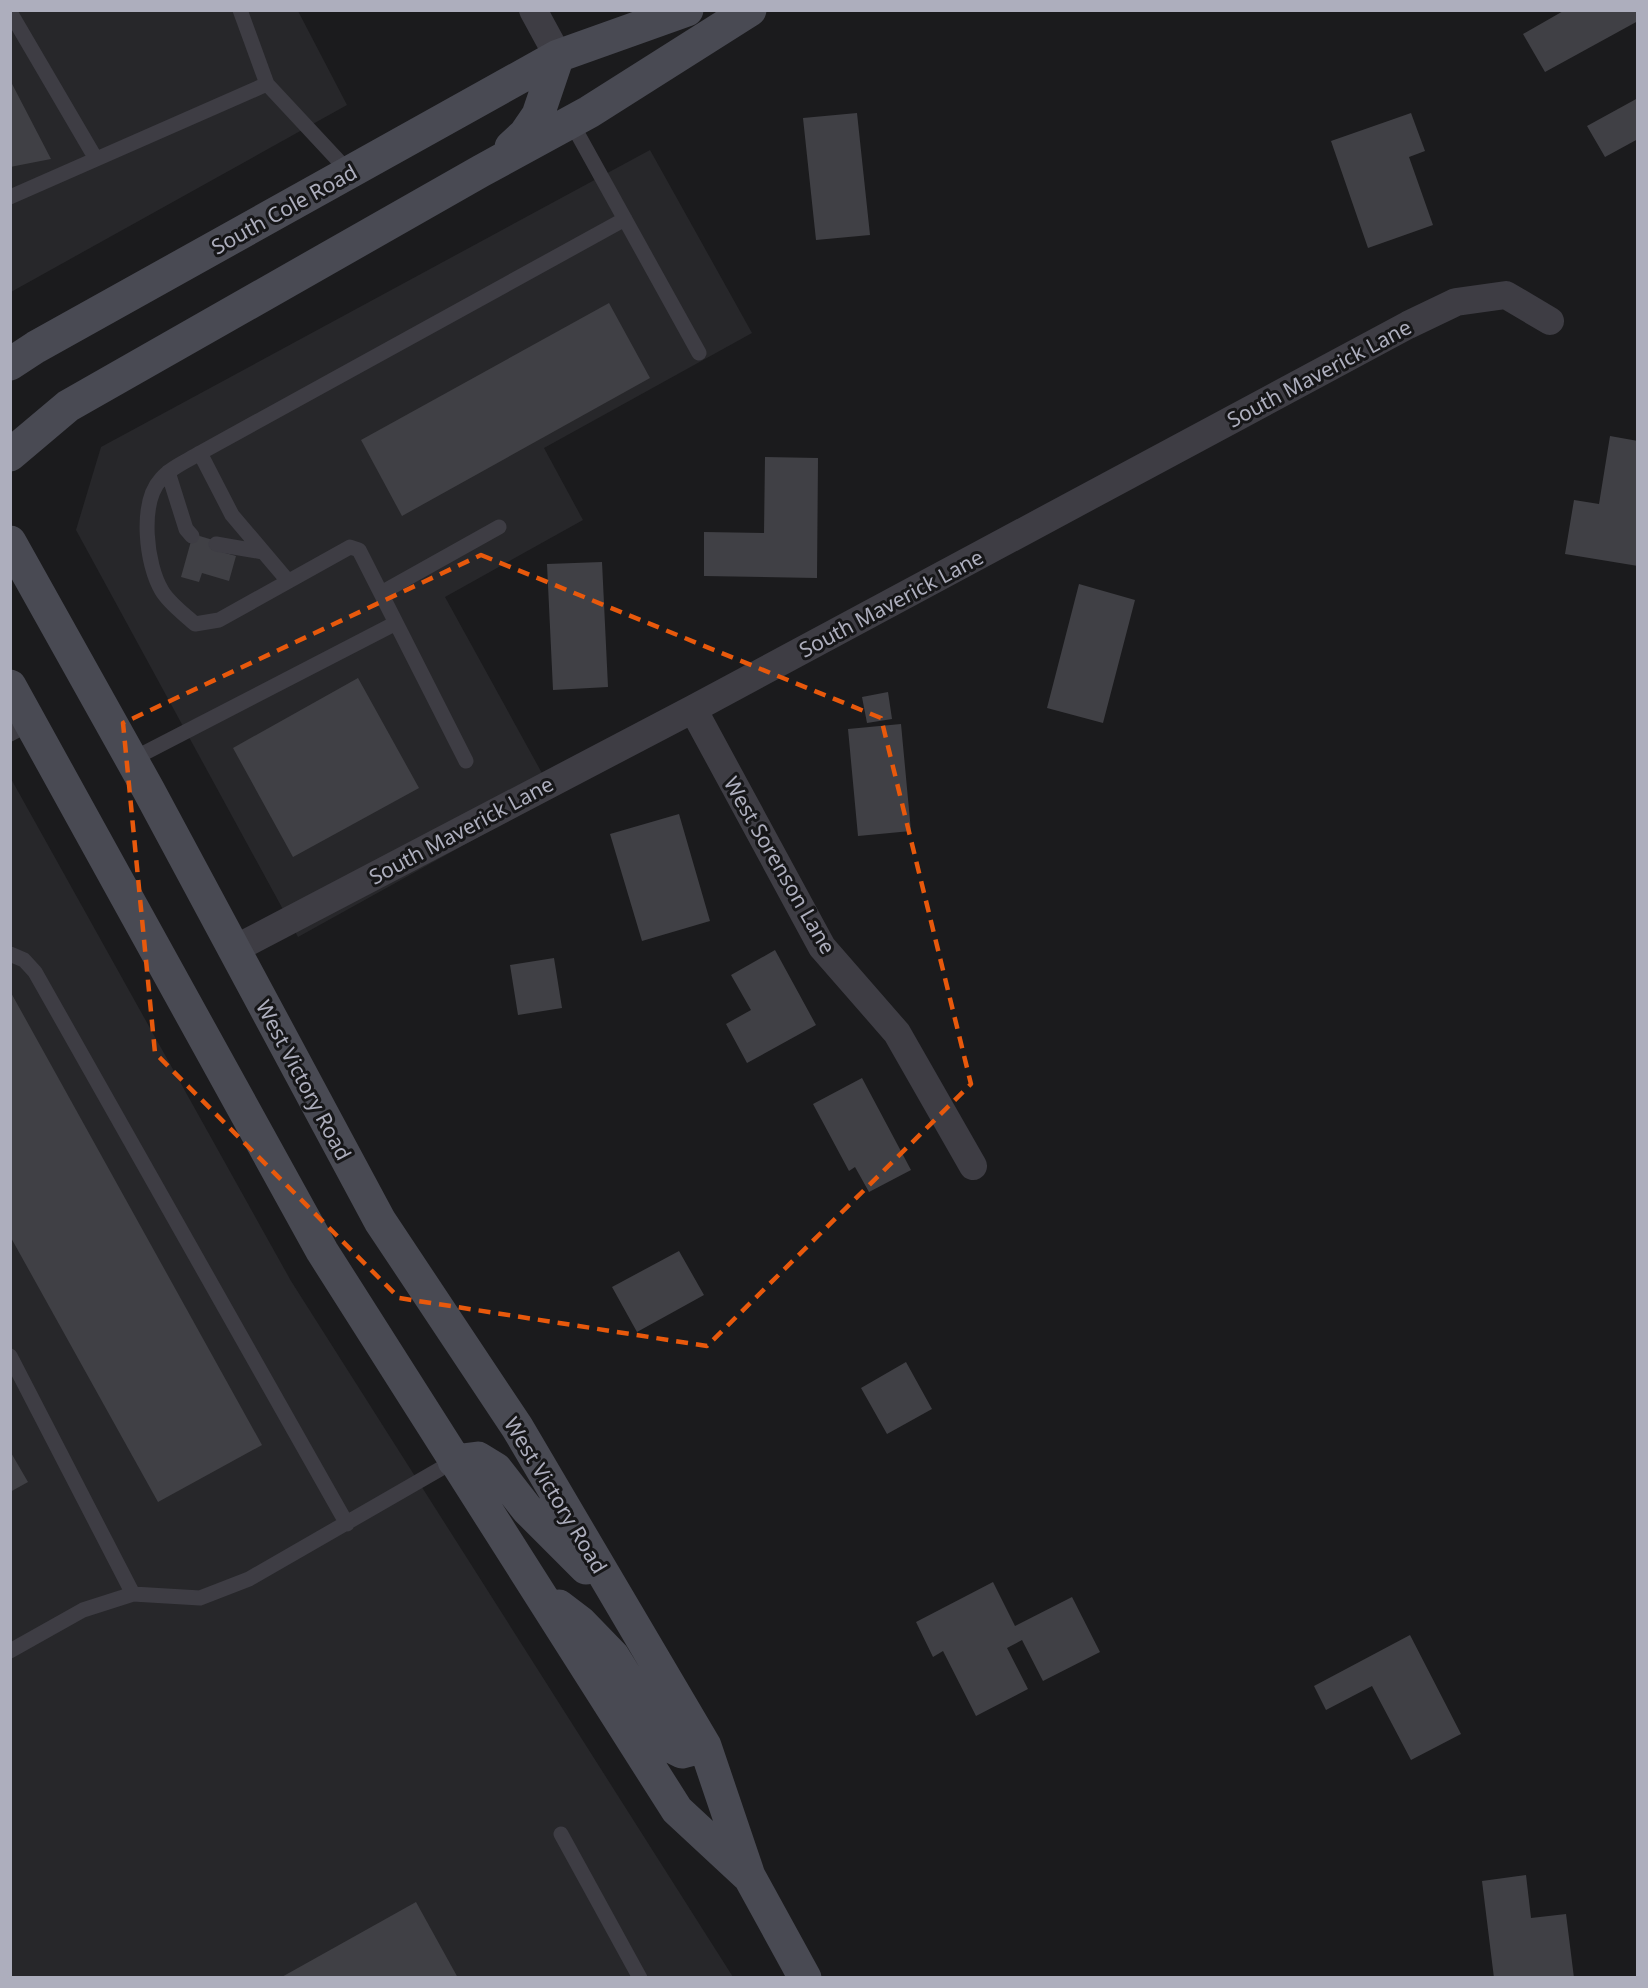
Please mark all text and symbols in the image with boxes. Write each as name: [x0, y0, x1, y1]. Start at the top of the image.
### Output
street label: South Cole Road: [206, 157, 362, 261]
street label: South Maverick Lane: [1222, 313, 1416, 433]
street label: South Maverick Lane: [794, 543, 988, 663]
street label: South Maverick Lane: [364, 770, 558, 890]
street label: West Sorenson Lane: [718, 771, 842, 959]
street label: West Victory Road: [250, 995, 358, 1165]
street label: West Victory Road: [498, 1412, 614, 1578]

